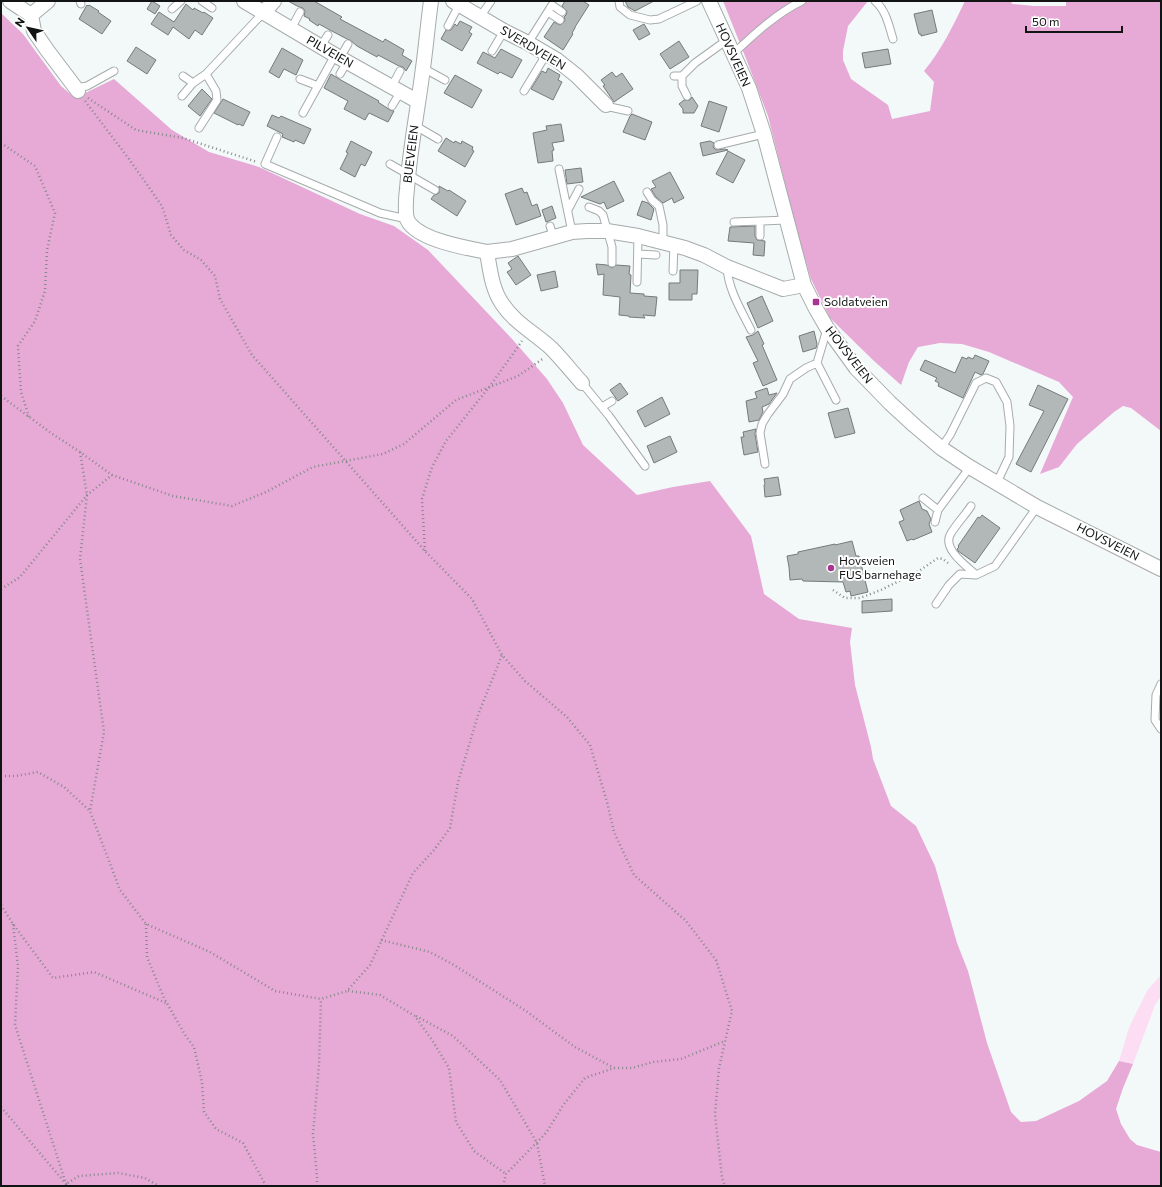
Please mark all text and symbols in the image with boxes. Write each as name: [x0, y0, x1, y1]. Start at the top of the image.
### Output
north arrow: [8, 8, 48, 48]
scale bar: [1026, 8, 1122, 34]
text: 50 m: [1032, 14, 1060, 28]
text: N: [12, 15, 27, 29]
street label: HOVSVEIEN: [714, 21, 754, 89]
street label: SVERDVEIEN: [498, 22, 569, 72]
street label: PILVEIEN: [305, 32, 356, 70]
street label: BUEVEIEN: [399, 124, 421, 184]
place label: Soldatveien: [824, 294, 888, 308]
marker: Soldatveien: [811, 297, 821, 307]
street label: HOVSVEIEN: [823, 323, 876, 386]
street label: HOVSVEIEN: [1075, 519, 1142, 563]
place label: Hovsveien FUS barnehage: [839, 553, 921, 581]
marker: Hovsveien FUS barnehage: [826, 563, 836, 573]

